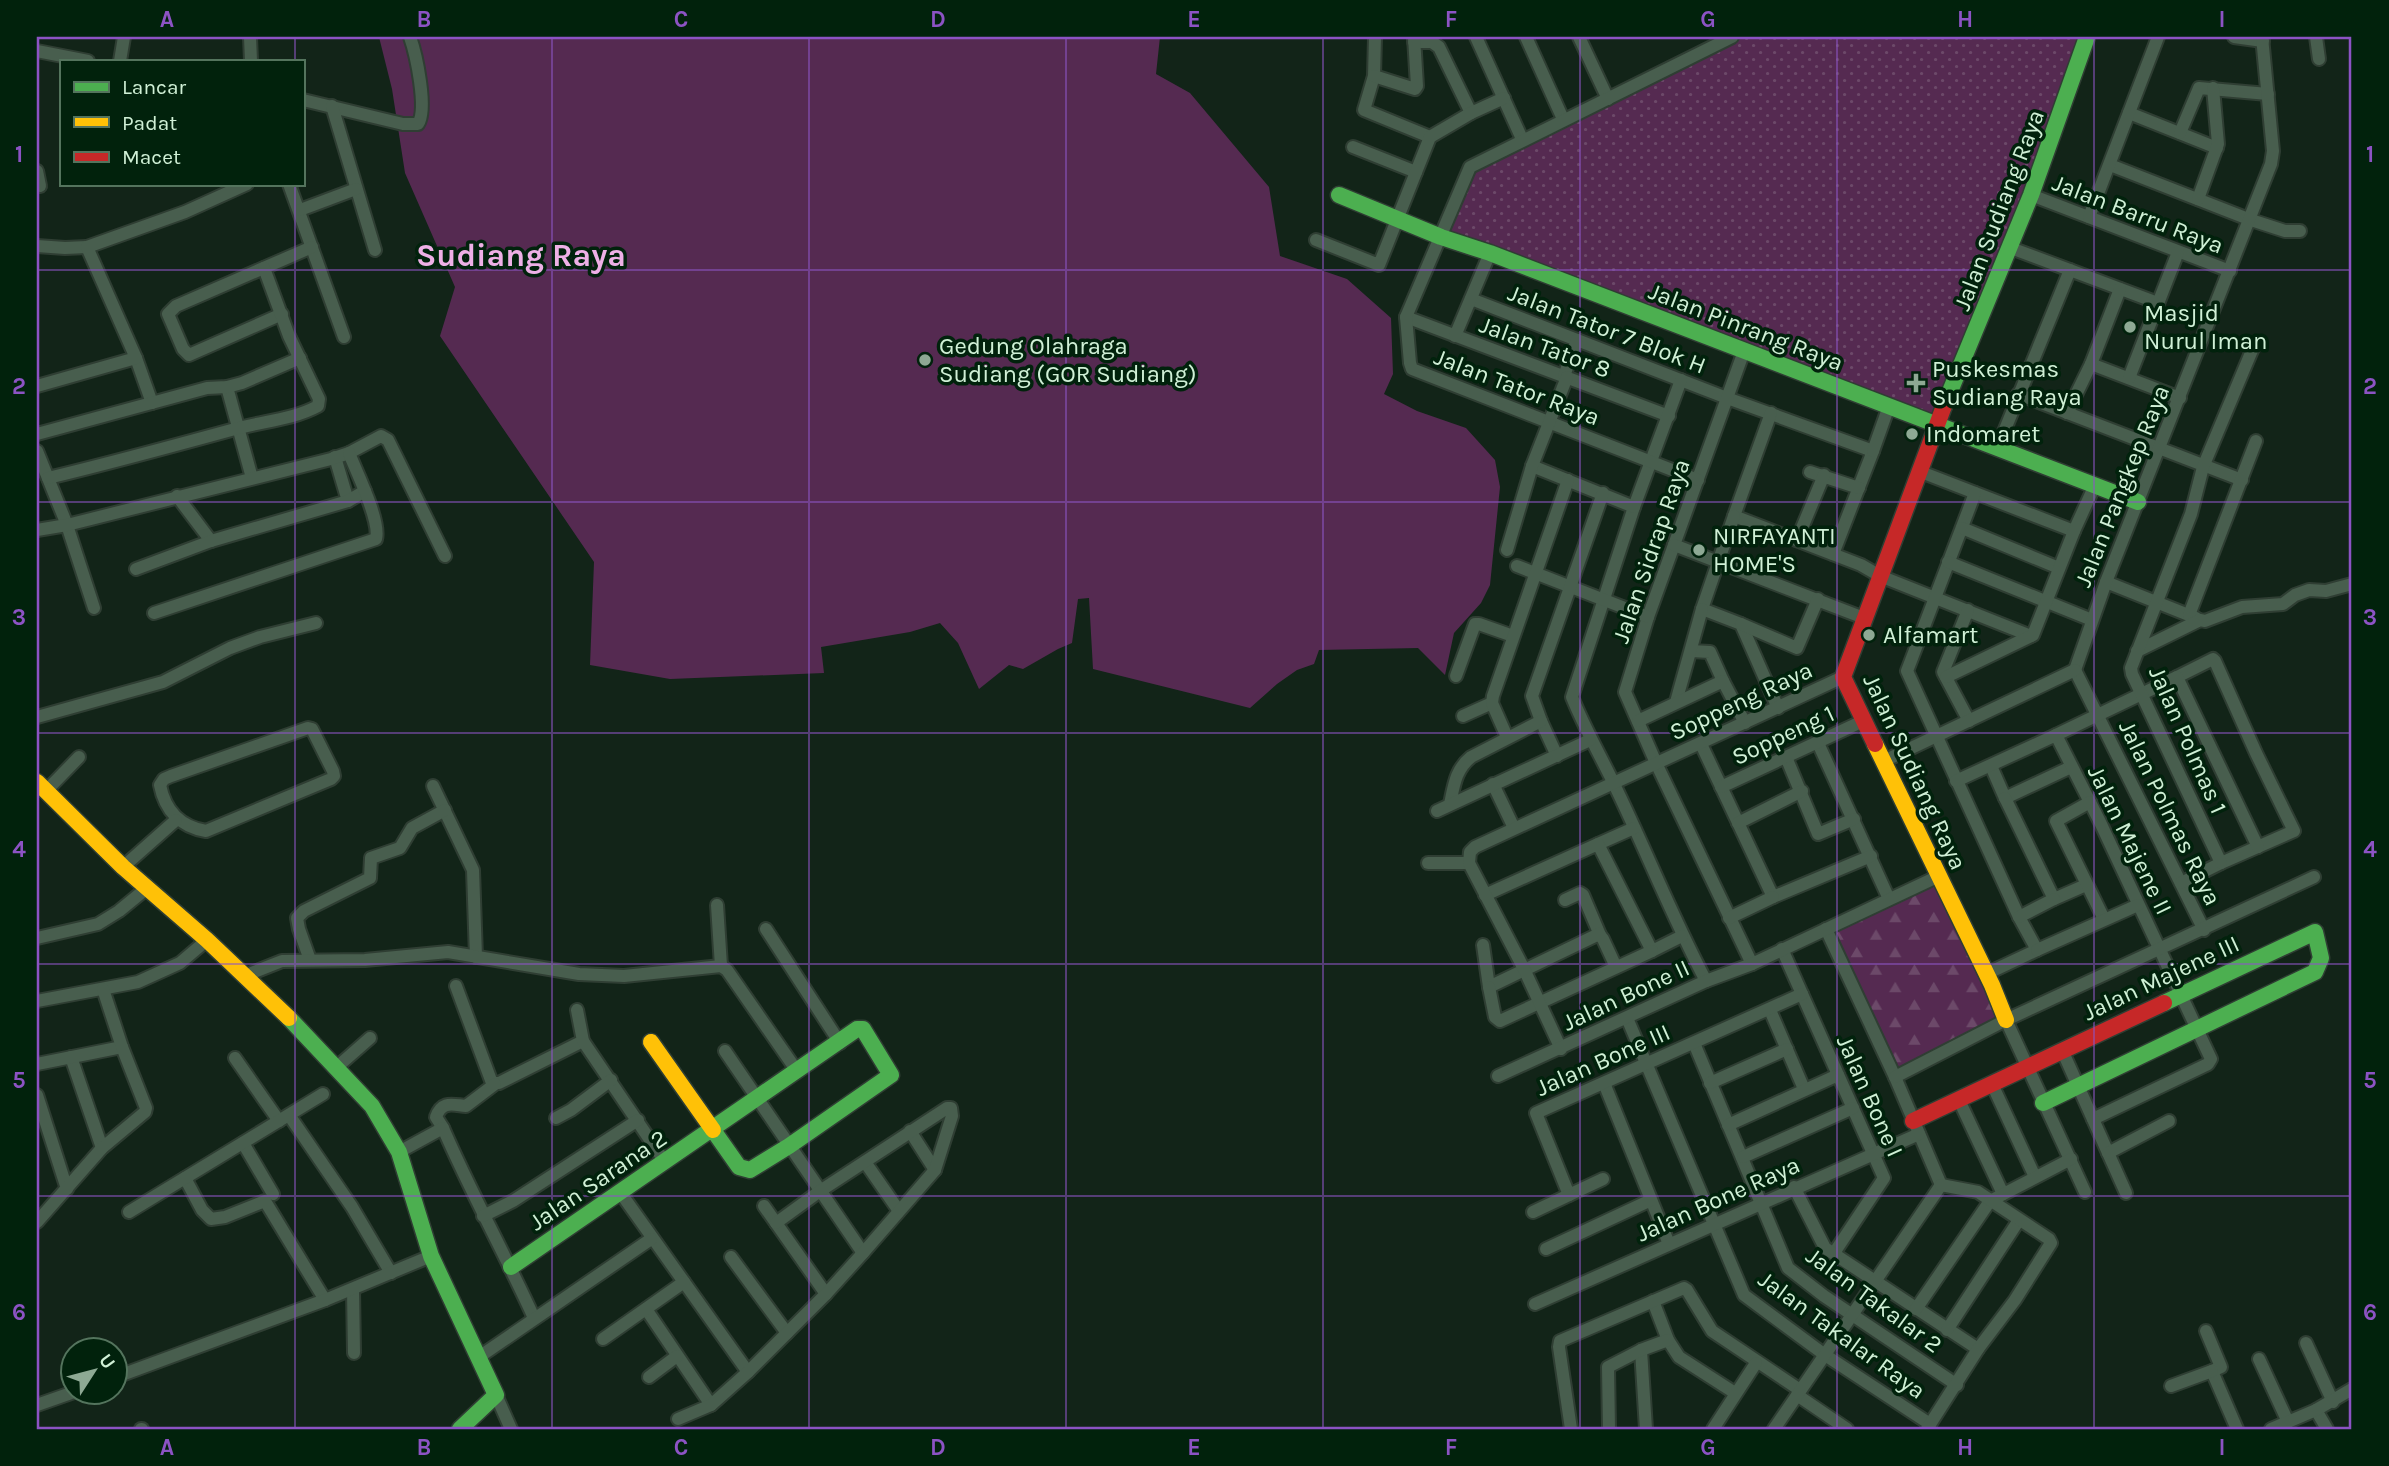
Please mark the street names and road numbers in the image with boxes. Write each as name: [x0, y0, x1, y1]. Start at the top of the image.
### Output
street label: Jalan Sudiang Raya: [1948, 106, 2050, 314]
street label: Jalan Barru Raya: [2048, 168, 2228, 260]
street label: Jalan Pinrang Raya: [1645, 277, 1847, 377]
street label: Jalan Tator 7 Blok H: [1504, 278, 1710, 380]
street label: Jalan Tator 8: [1476, 310, 1614, 384]
street label: Jalan Tator Raya: [1430, 343, 1604, 431]
street label: Jalan Pangkep Raya: [2069, 381, 2175, 591]
street label: Jalan Sidrap Raya: [1606, 455, 1696, 647]
street label: Soppeng Raya: [1665, 656, 1817, 746]
street label: Jalan Polmas 1: [2143, 662, 2233, 818]
street label: Jalan Sudiang Raya: [1857, 670, 1973, 874]
street label: Soppeng 1: [1727, 699, 1839, 771]
street label: Jalan Polmas Raya: [2113, 716, 2227, 910]
street label: Jalan Majene II: [2082, 761, 2178, 919]
street label: Jalan Majene III: [2078, 930, 2244, 1026]
street label: Jalan Bone II: [1558, 953, 1694, 1037]
street label: Jalan Bone III: [1532, 1018, 1674, 1102]
street label: Jalan Bone I: [1831, 1031, 1909, 1161]
street label: Jalan Sarana 2: [524, 1124, 672, 1236]
street label: Jalan Bone Raya: [1632, 1150, 1804, 1248]
street label: Jalan Takalar 2: [1801, 1241, 1947, 1359]
street label: Jalan Takalar Raya: [1753, 1265, 1931, 1405]

